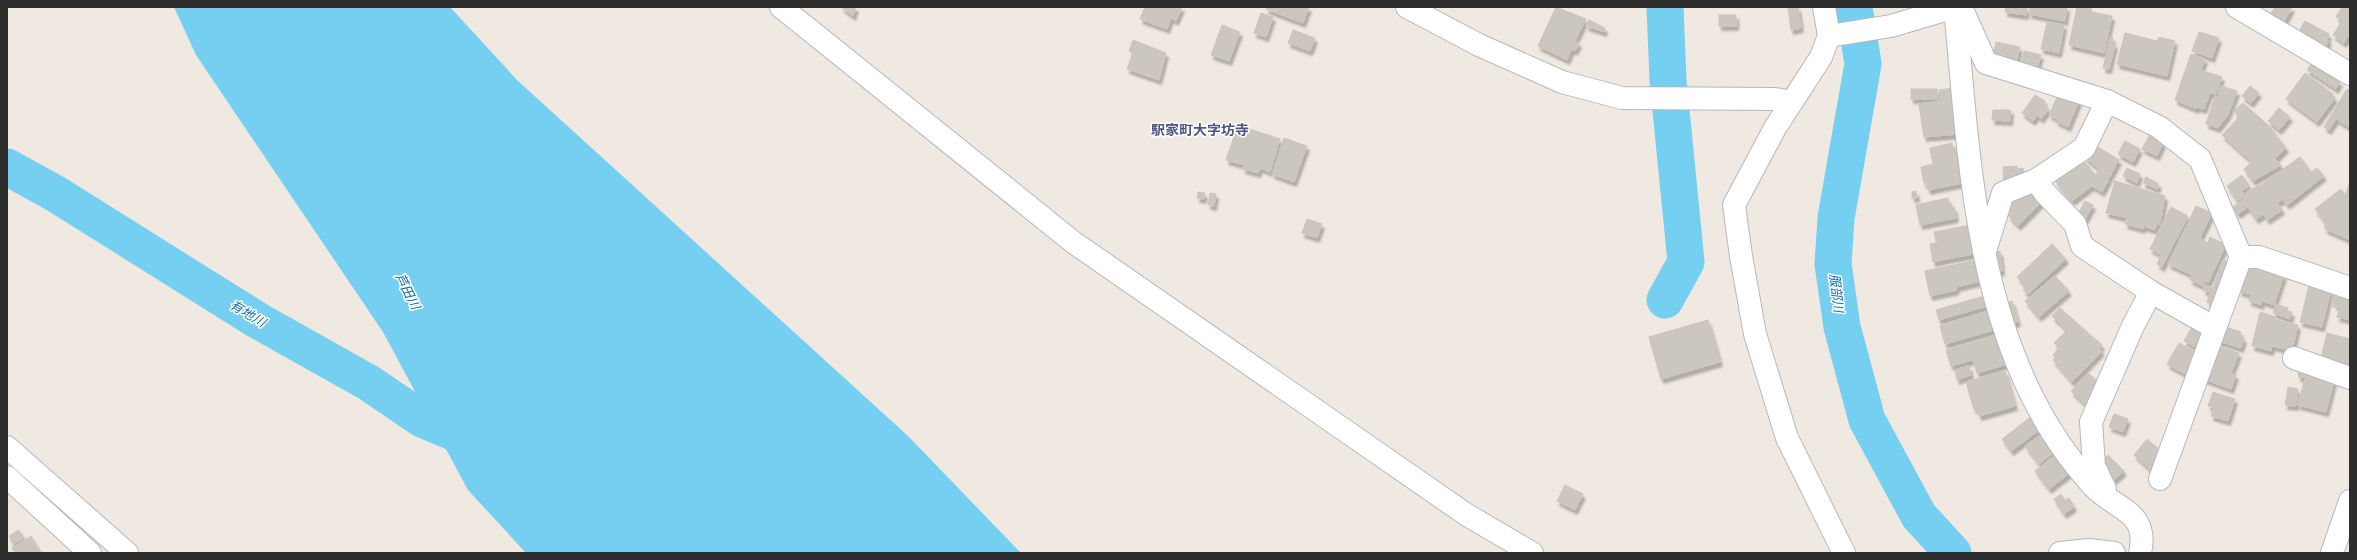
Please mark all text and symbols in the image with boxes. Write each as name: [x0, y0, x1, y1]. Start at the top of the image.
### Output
district label: 駅家町大字坊寺: [1151, 122, 1249, 138]
water label: 芦田川: [393, 270, 424, 313]
water label: 服部川: [1828, 273, 1847, 315]
water label: 有地川: [228, 297, 270, 330]

